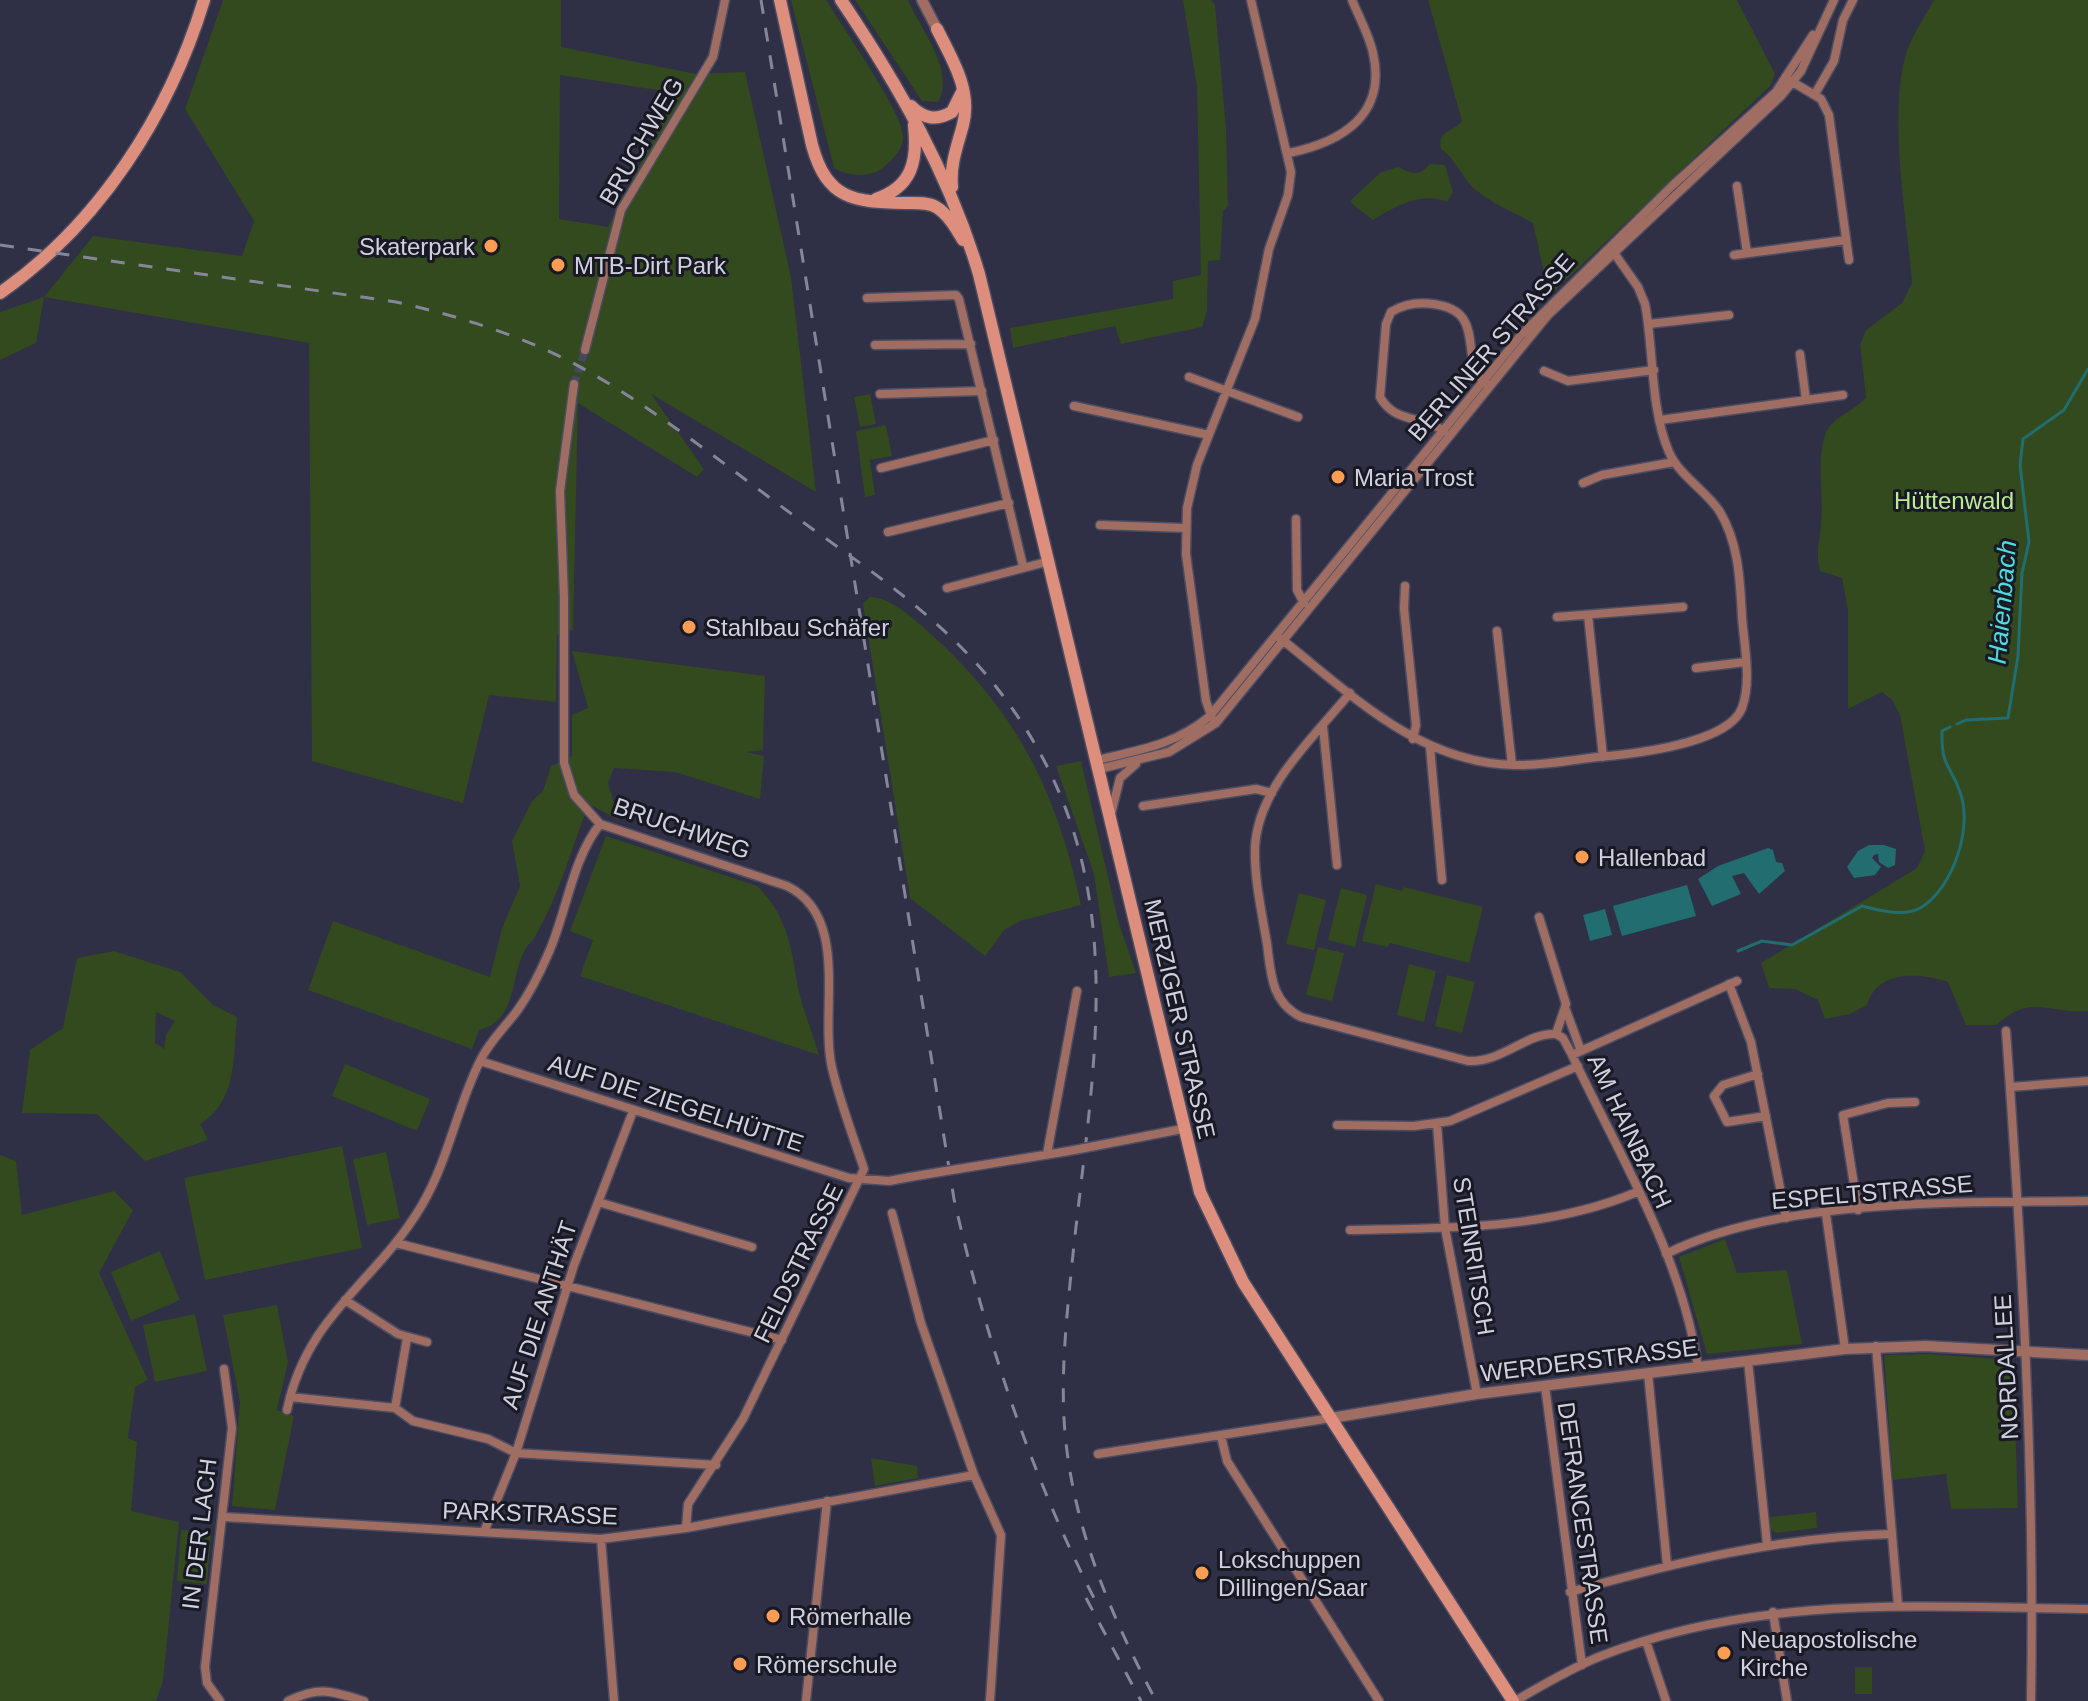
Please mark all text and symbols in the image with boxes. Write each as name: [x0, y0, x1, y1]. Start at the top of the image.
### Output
street label: BRUCHWEG: [594, 72, 688, 210]
place label: Skaterpark: [359, 233, 476, 260]
marker: Skaterpark: [482, 237, 500, 255]
street label: BERLINER STRASSE: [1402, 248, 1580, 446]
place label: MTB-Dirt Park: [574, 252, 727, 279]
marker: MTB-Dirt Park: [549, 256, 567, 274]
place label: Maria Trost: [1354, 464, 1474, 491]
marker: Maria Trost: [1329, 468, 1347, 486]
park label: Hüttenwald: [1894, 487, 2014, 514]
water label: Haienbach: [1982, 539, 2022, 665]
place label: Stahlbau Schäfer: [705, 614, 889, 641]
marker: Stahlbau Schäfer: [680, 618, 698, 636]
street label: BRUCHWEG: [610, 792, 754, 864]
place label: Hallenbad: [1598, 844, 1706, 871]
marker: Hallenbad: [1573, 848, 1591, 866]
street label: MERZIGER STRASSE: [1139, 896, 1221, 1142]
street label: AUF DIE ZIEGELHÜTTE: [545, 1049, 807, 1157]
street label: AM HAINBACH: [1583, 1050, 1677, 1212]
street label: ESPELTSTRASSE: [1770, 1170, 1974, 1214]
street label: STEINRITSCH: [1448, 1175, 1500, 1337]
street label: FELDSTRASSE: [748, 1179, 848, 1347]
street label: AUF DIE ANTHÄT: [496, 1217, 582, 1412]
street label: NORDALLEE: [1989, 1294, 2023, 1440]
street label: WERDERSTRASSE: [1479, 1333, 1699, 1387]
street label: DEFRANCESTRASSE: [1553, 1400, 1613, 1646]
street label: IN DER LACH: [176, 1457, 222, 1611]
street label: PARKSTRASSE: [442, 1496, 618, 1530]
place label: Lokschuppen Dillingen/Saar: [1218, 1546, 1367, 1601]
marker: Lokschuppen Dillingen/Saar: [1193, 1564, 1211, 1582]
place label: Römerhalle: [789, 1603, 912, 1630]
marker: Römerhalle: [764, 1607, 782, 1625]
place label: Neuapostolische Kirche: [1740, 1626, 1917, 1681]
marker: Neuapostolische Kirche: [1715, 1644, 1733, 1662]
place label: Römerschule: [756, 1651, 897, 1678]
marker: Römerschule: [731, 1655, 749, 1673]

